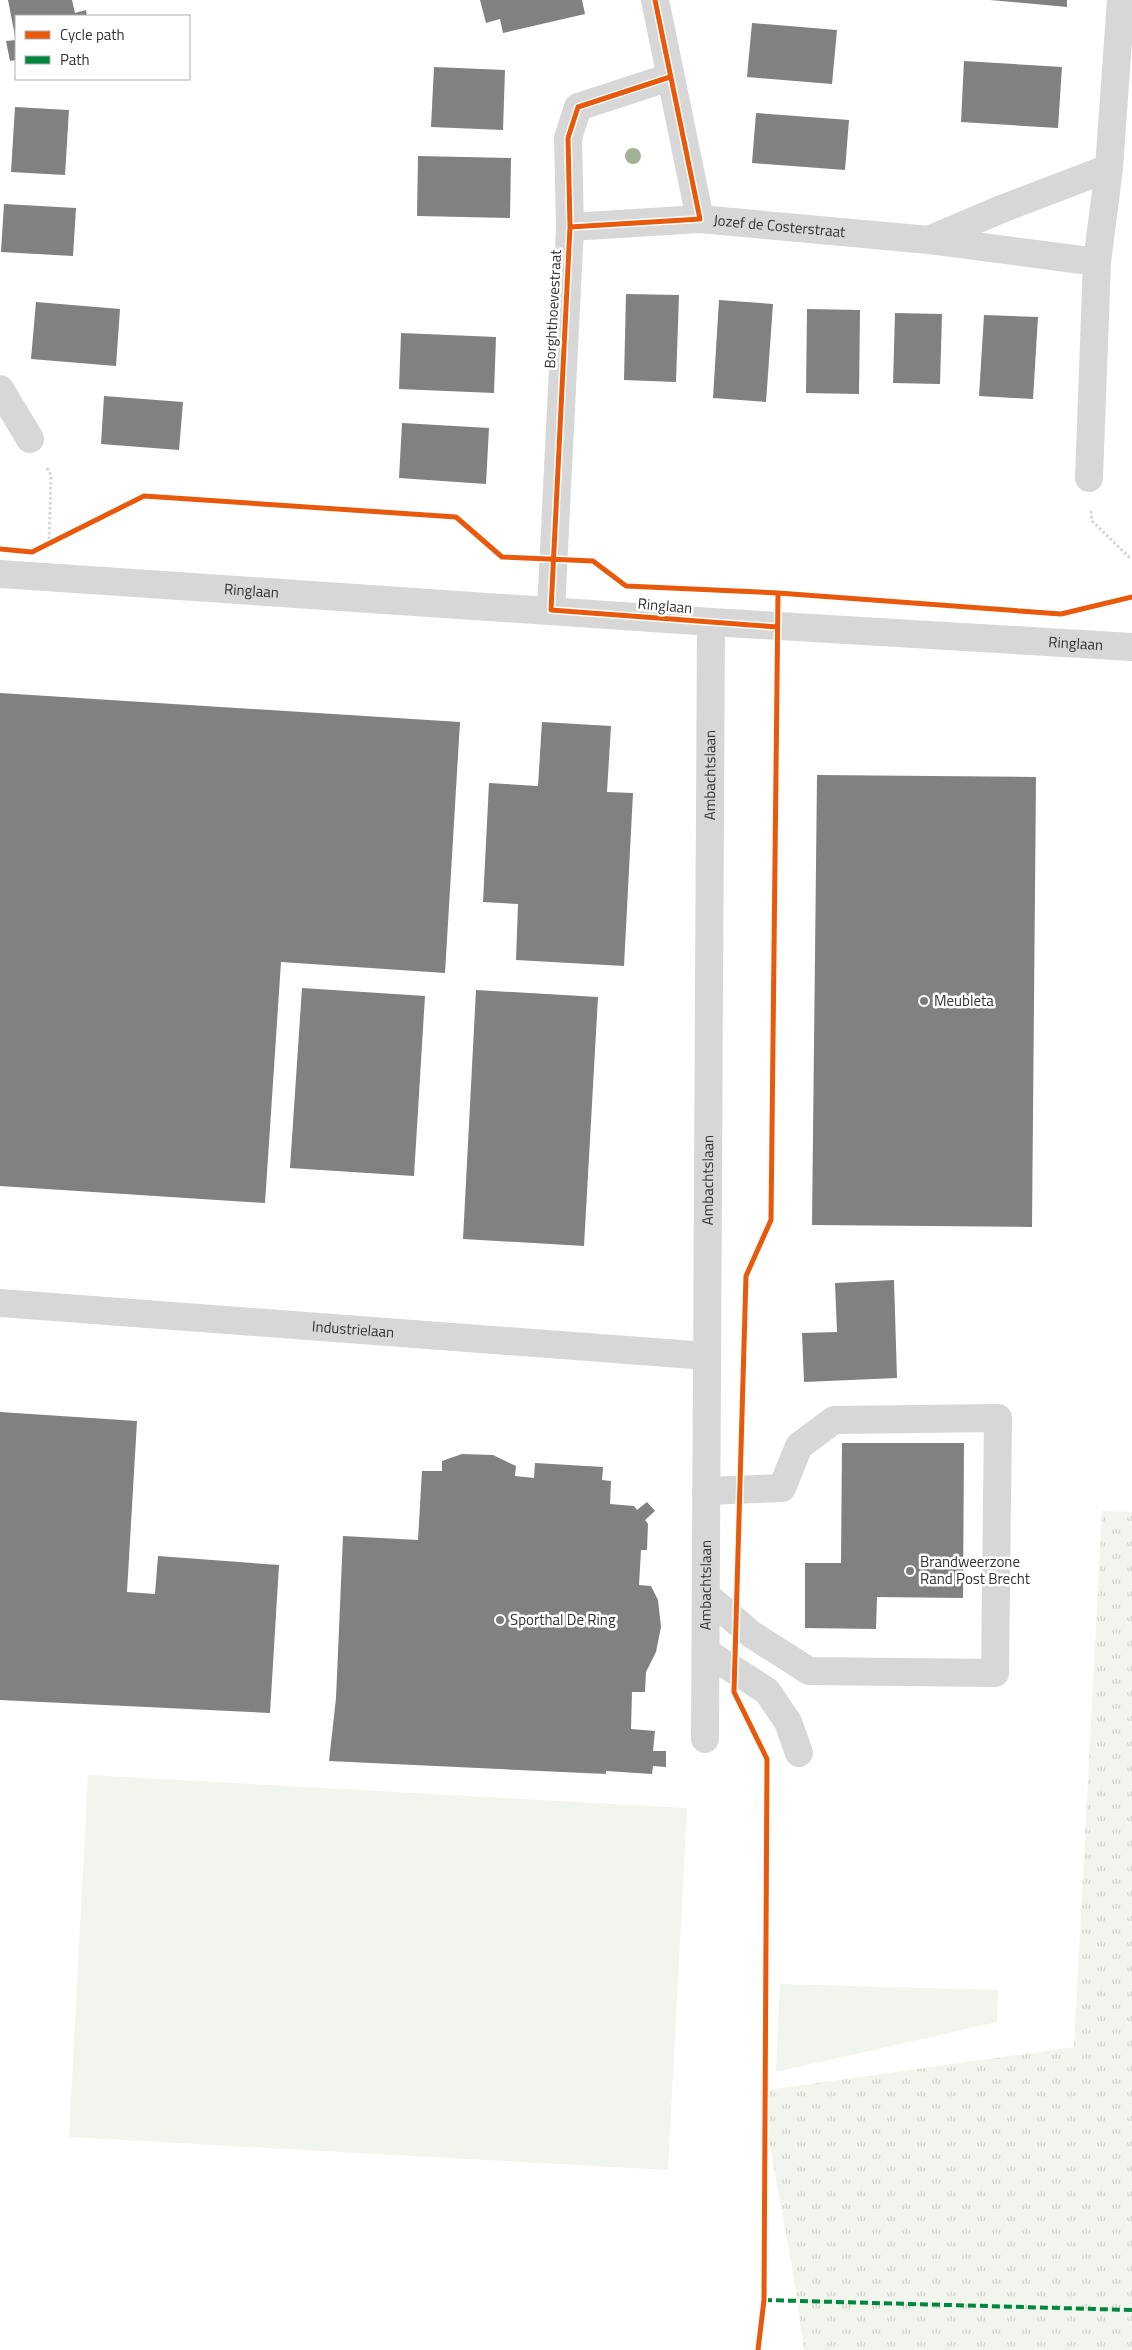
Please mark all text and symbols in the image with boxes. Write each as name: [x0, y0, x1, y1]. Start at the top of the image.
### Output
legend: [15, 15, 190, 80]
text: Cycle path: [60, 23, 125, 46]
text: Path: [60, 48, 90, 71]
street label: Jozef de Costerstraat: [713, 208, 847, 243]
street label: Borghthoevestraat: [538, 248, 567, 369]
street label: Ringlaan: [223, 577, 280, 604]
street label: Ringlaan: [637, 592, 693, 619]
street label: Ringlaan: [1048, 630, 1104, 656]
street label: Ambachtslaan: [698, 730, 721, 820]
place label: Meubleta: [934, 989, 994, 1012]
marker: Meubleta: [918, 995, 930, 1007]
street label: Ambachtslaan: [696, 1135, 719, 1225]
street label: Industrielaan: [311, 1314, 395, 1344]
street label: Ambachtslaan: [694, 1540, 717, 1630]
place label: Brandweerzone Rand Post Brecht: [920, 1550, 1031, 1590]
marker: Brandweerzone Rand Post Brecht: [904, 1565, 916, 1577]
place label: Sporthal De Ring: [510, 1608, 616, 1631]
marker: Sporthal De Ring: [494, 1614, 506, 1626]

